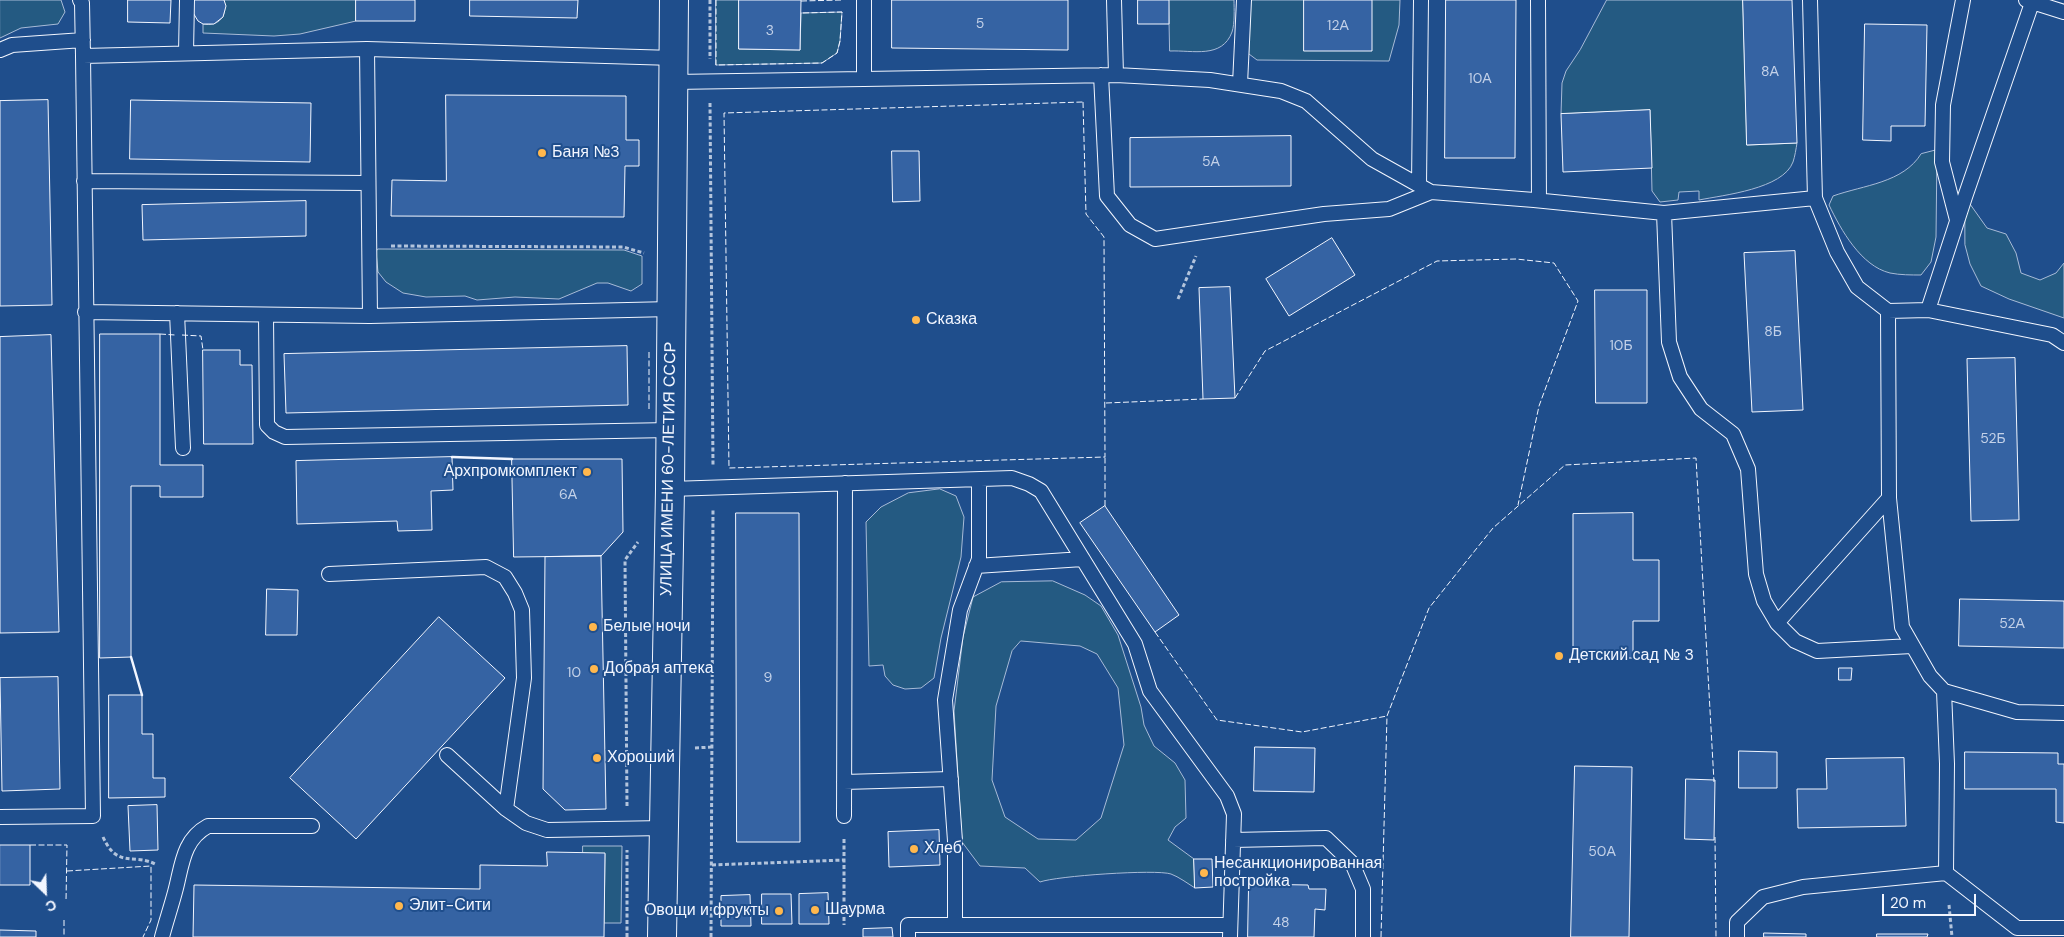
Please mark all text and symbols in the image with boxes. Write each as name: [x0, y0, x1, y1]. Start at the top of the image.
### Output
house number: 5: [976, 16, 984, 32]
house number: 12А: [1327, 18, 1349, 34]
house number: 3: [766, 23, 774, 39]
house number: 8А: [1761, 64, 1779, 80]
house number: 10А: [1468, 71, 1492, 87]
place label: Баня №3: [552, 143, 620, 163]
marker: Баня №3: [536, 147, 548, 159]
house number: 5А: [1202, 154, 1220, 170]
place label: Сказка: [926, 310, 977, 330]
marker: Сказка: [910, 314, 922, 326]
house number: 8Б: [1764, 324, 1782, 340]
house number: 10Б: [1609, 338, 1633, 354]
street label: УЛИЦА ИМЕНИ 60-ЛЕТИЯ СССР: [657, 342, 681, 596]
house number: 52Б: [1980, 431, 2006, 447]
place label: Архпромкомплект: [444, 462, 577, 482]
marker: Архпромкомплект: [581, 466, 593, 478]
house number: 6А: [559, 487, 577, 503]
house number: 52А: [1999, 616, 2025, 632]
place label: Белые ночи: [603, 617, 691, 637]
marker: Белые ночи: [587, 621, 599, 633]
place label: Детский сад № 3: [1569, 646, 1694, 666]
marker: Детский сад № 3: [1553, 650, 1565, 662]
place label: Добрая аптека: [604, 659, 714, 679]
marker: Добрая аптека: [588, 663, 600, 675]
house number: 10: [567, 665, 581, 681]
house number: 9: [764, 670, 772, 686]
place label: Хороший: [607, 748, 675, 768]
marker: Хороший: [591, 752, 603, 764]
place label: Хлеб: [924, 839, 962, 859]
marker: Хлеб: [908, 843, 920, 855]
house number: 50А: [1588, 844, 1616, 860]
place label: Несанкционированная постройка: [1214, 854, 1382, 892]
north arrow: [20, 867, 70, 917]
marker: Несанкционированная постройка: [1198, 867, 1210, 879]
scale bar: [1884, 884, 1978, 916]
text: 20 m: [1890, 893, 1926, 913]
text: С: [43, 895, 59, 916]
place label: Элит-Сити: [409, 896, 491, 916]
marker: Элит-Сити: [393, 900, 405, 912]
place label: Шаурма: [825, 900, 885, 920]
place label: Овощи и фрукты: [644, 901, 769, 921]
marker: Шаурма: [809, 904, 821, 916]
marker: Овощи и фрукты: [773, 905, 785, 917]
house number: 48: [1272, 915, 1290, 931]

